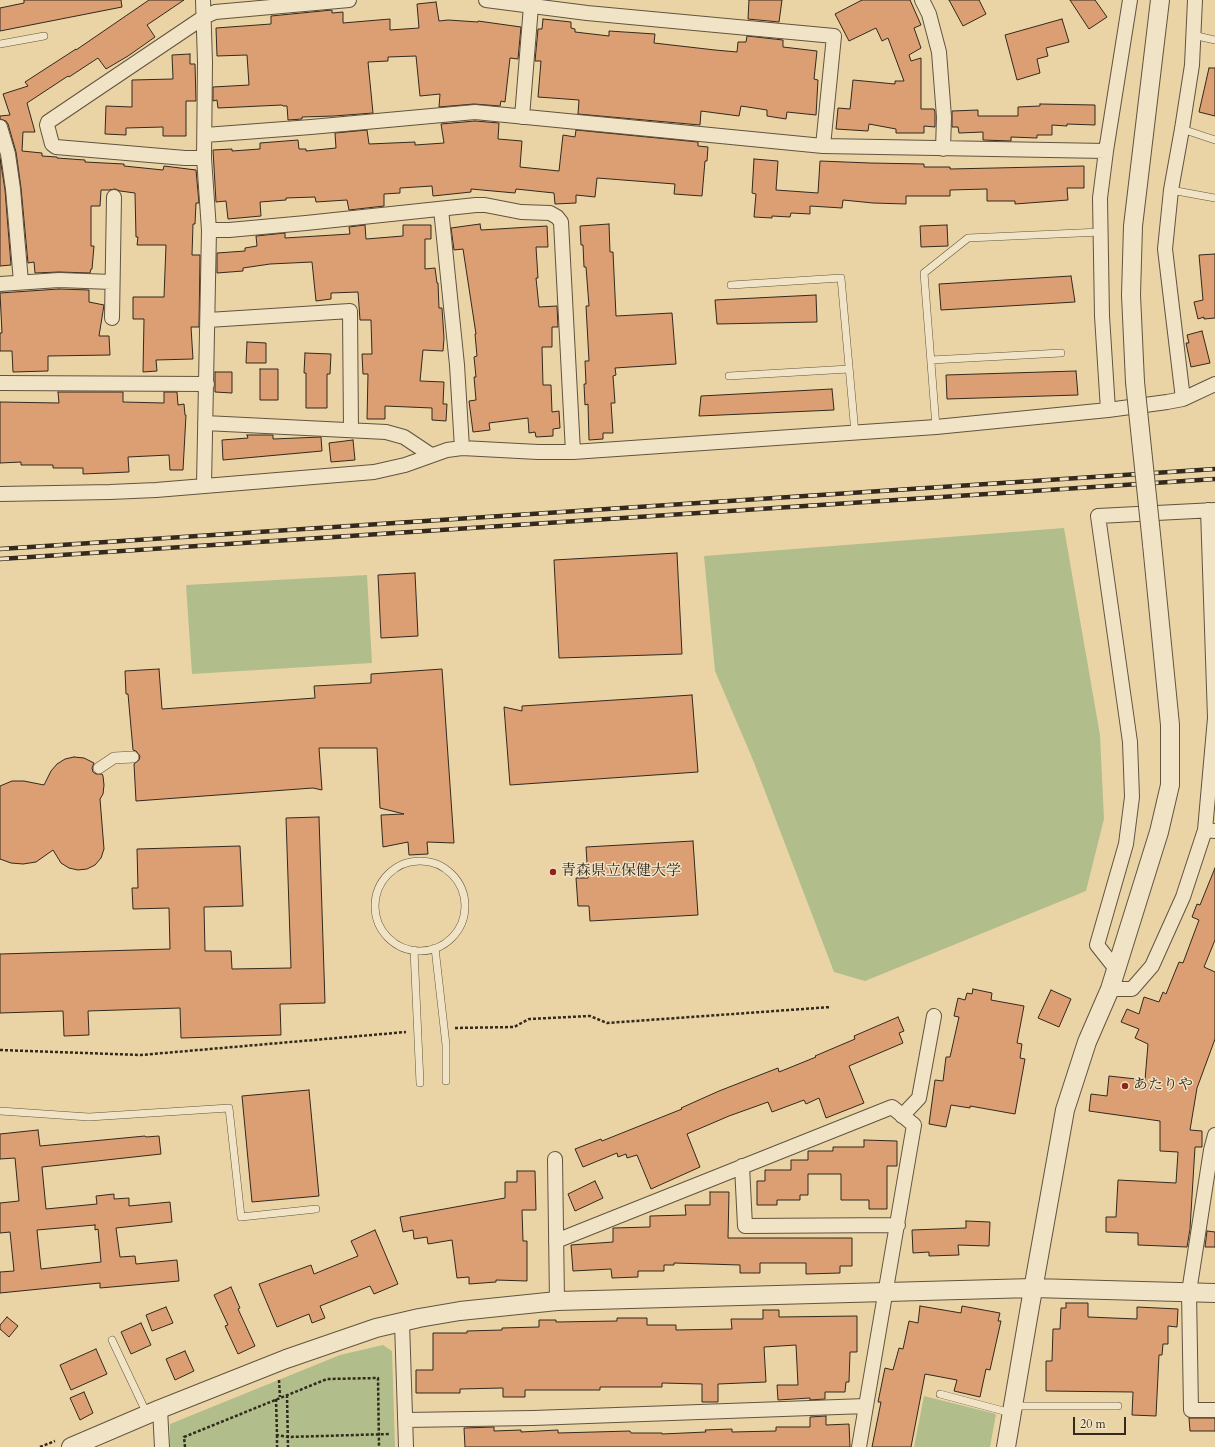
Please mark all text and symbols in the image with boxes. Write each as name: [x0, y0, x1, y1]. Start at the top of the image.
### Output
place label: 青森県立保健大学: [561, 863, 681, 881]
marker: 青森県立保健大学: [548, 867, 558, 877]
place label: あたりや: [1133, 1077, 1193, 1095]
marker: あたりや: [1120, 1081, 1130, 1091]
scale bar: [1075, 1409, 1128, 1435]
text: 20 m: [1080, 1416, 1106, 1432]

